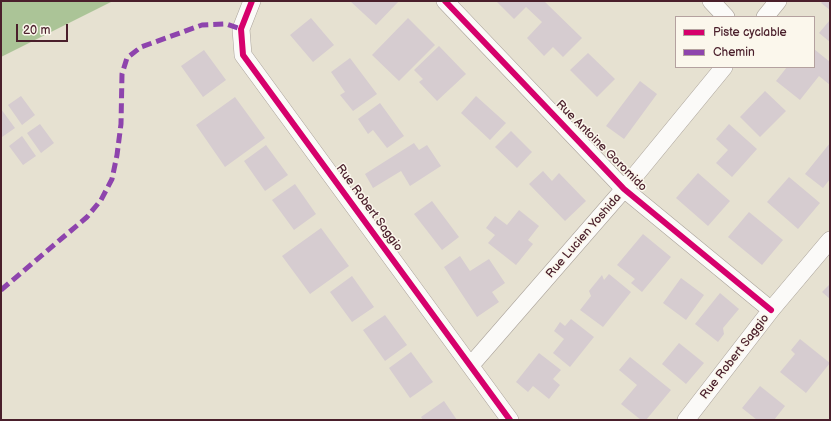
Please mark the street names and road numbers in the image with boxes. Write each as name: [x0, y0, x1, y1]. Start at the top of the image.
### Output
street label: Rue Antoine Goromido: [552, 97, 650, 195]
street label: Rue Robert Saggio: [333, 162, 405, 254]
street label: Rue Lucien Yoshida: [543, 191, 625, 281]
street label: Rue Robert Saggio: [697, 312, 773, 402]

